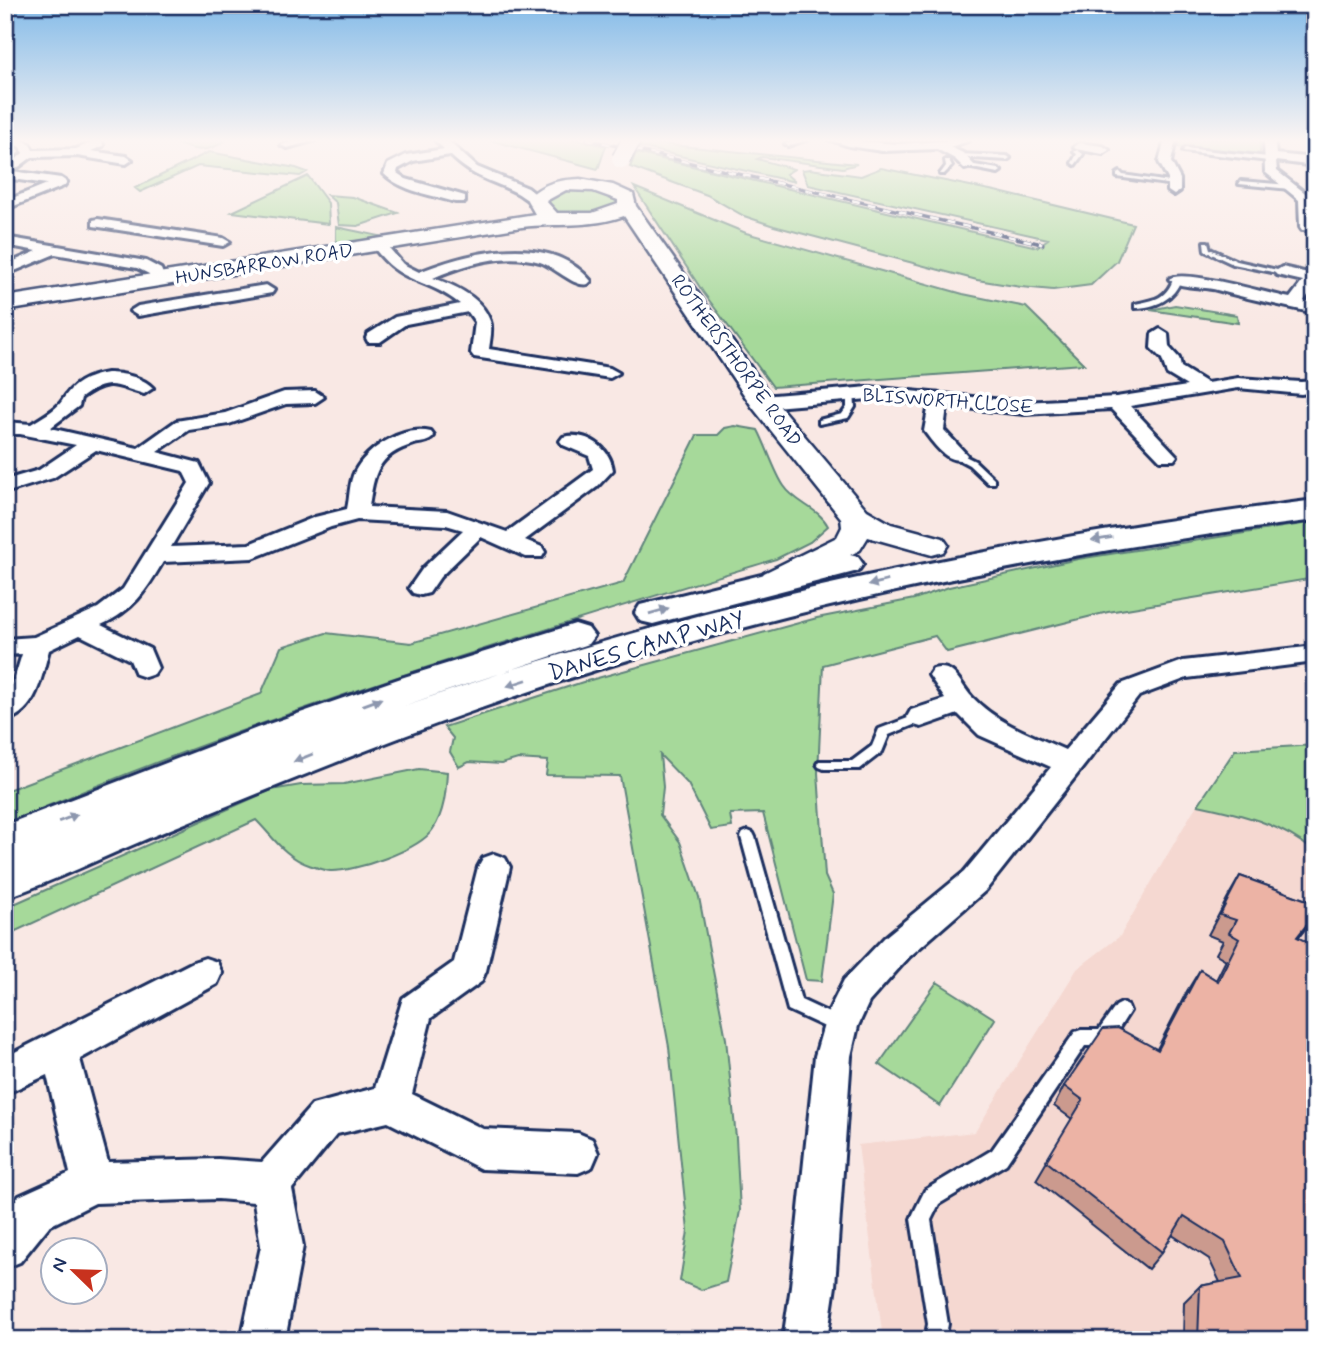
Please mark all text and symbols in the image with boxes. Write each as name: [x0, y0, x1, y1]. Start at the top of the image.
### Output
street label: HUNSBARROW ROAD: [174, 238, 355, 291]
street label: ROTHERSTHORPE ROAD: [665, 270, 807, 452]
street label: BLISWORTH CLOSE: [862, 383, 1034, 420]
one-way arrow: [1090, 534, 1112, 545]
one-way arrow: [867, 578, 889, 589]
street label: DANES CAMP WAY: [545, 605, 748, 689]
one-way arrow: [649, 606, 670, 616]
one-way arrow: [507, 678, 528, 688]
one-way arrow: [362, 696, 383, 707]
one-way arrow: [292, 752, 313, 763]
one-way arrow: [58, 813, 79, 824]
north arrow: [38, 1236, 108, 1306]
text: N: [46, 1254, 74, 1276]

